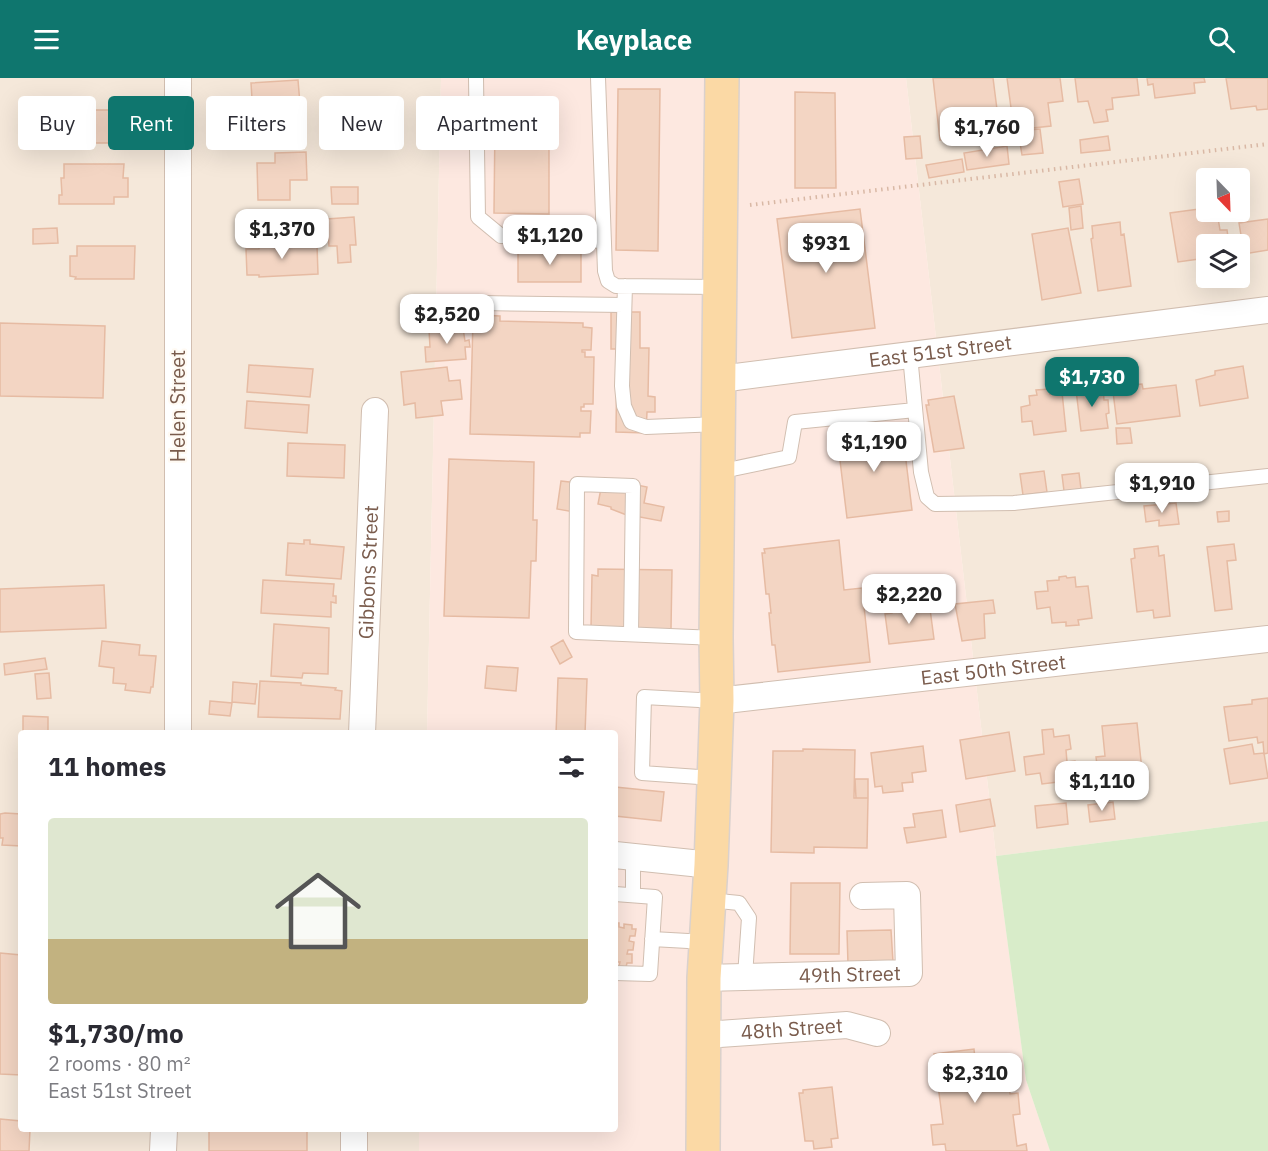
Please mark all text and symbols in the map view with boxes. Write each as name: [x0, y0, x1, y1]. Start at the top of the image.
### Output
text: Keyplace: [576, 22, 692, 57]
icon: menu: [30, 23, 63, 56]
icon: search: [1205, 23, 1238, 56]
chip: Buy: [18, 96, 96, 150]
chip: Rent: [108, 96, 194, 150]
chip: Filters: [206, 96, 307, 150]
chip: New: [319, 96, 404, 150]
chip: Apartment: [416, 96, 559, 150]
pin: $1,760: [938, 107, 1036, 158]
text: $1,760: [954, 113, 1020, 140]
north arrow: [1196, 168, 1250, 222]
map controls: [1196, 168, 1250, 288]
pin: $1,370: [233, 209, 331, 260]
text: $1,370: [249, 215, 315, 242]
pin: $1,120: [501, 215, 599, 266]
text: $1,120: [517, 221, 583, 248]
pin: $931: [790, 223, 862, 274]
text: $931: [802, 229, 850, 256]
button: layers: [1196, 234, 1250, 288]
pin: $2,520: [398, 294, 496, 345]
text: $2,520: [414, 300, 480, 327]
street label: East 51st Street: [867, 328, 1013, 373]
street label: Helen Street: [164, 350, 191, 462]
pin: $1,730: [1043, 357, 1141, 408]
text: $1,730: [1059, 363, 1125, 390]
pin: $1,190: [825, 422, 923, 473]
text: $1,190: [841, 428, 907, 455]
pin: $1,910: [1113, 463, 1211, 514]
text: $1,910: [1129, 469, 1195, 496]
street label: Gibbons Street: [352, 505, 384, 640]
pin: $2,220: [860, 574, 958, 625]
text: $2,220: [876, 580, 942, 607]
street label: East 50th Street: [919, 648, 1067, 691]
text: 11 homes: [48, 749, 166, 783]
icon: filters: [555, 750, 588, 783]
pin: $1,110: [1053, 761, 1151, 812]
text: $1,110: [1069, 767, 1135, 794]
icon: home: [264, 857, 372, 965]
street label: 49th Street: [799, 959, 901, 989]
street label: 48th Street: [740, 1011, 844, 1045]
text: $1,730/mo: [48, 1016, 184, 1050]
text: 2 rooms · 80 m²: [48, 1050, 191, 1077]
pin: $2,310: [926, 1053, 1024, 1104]
text: $2,310: [942, 1059, 1008, 1086]
text: East 51st Street: [48, 1077, 192, 1104]

